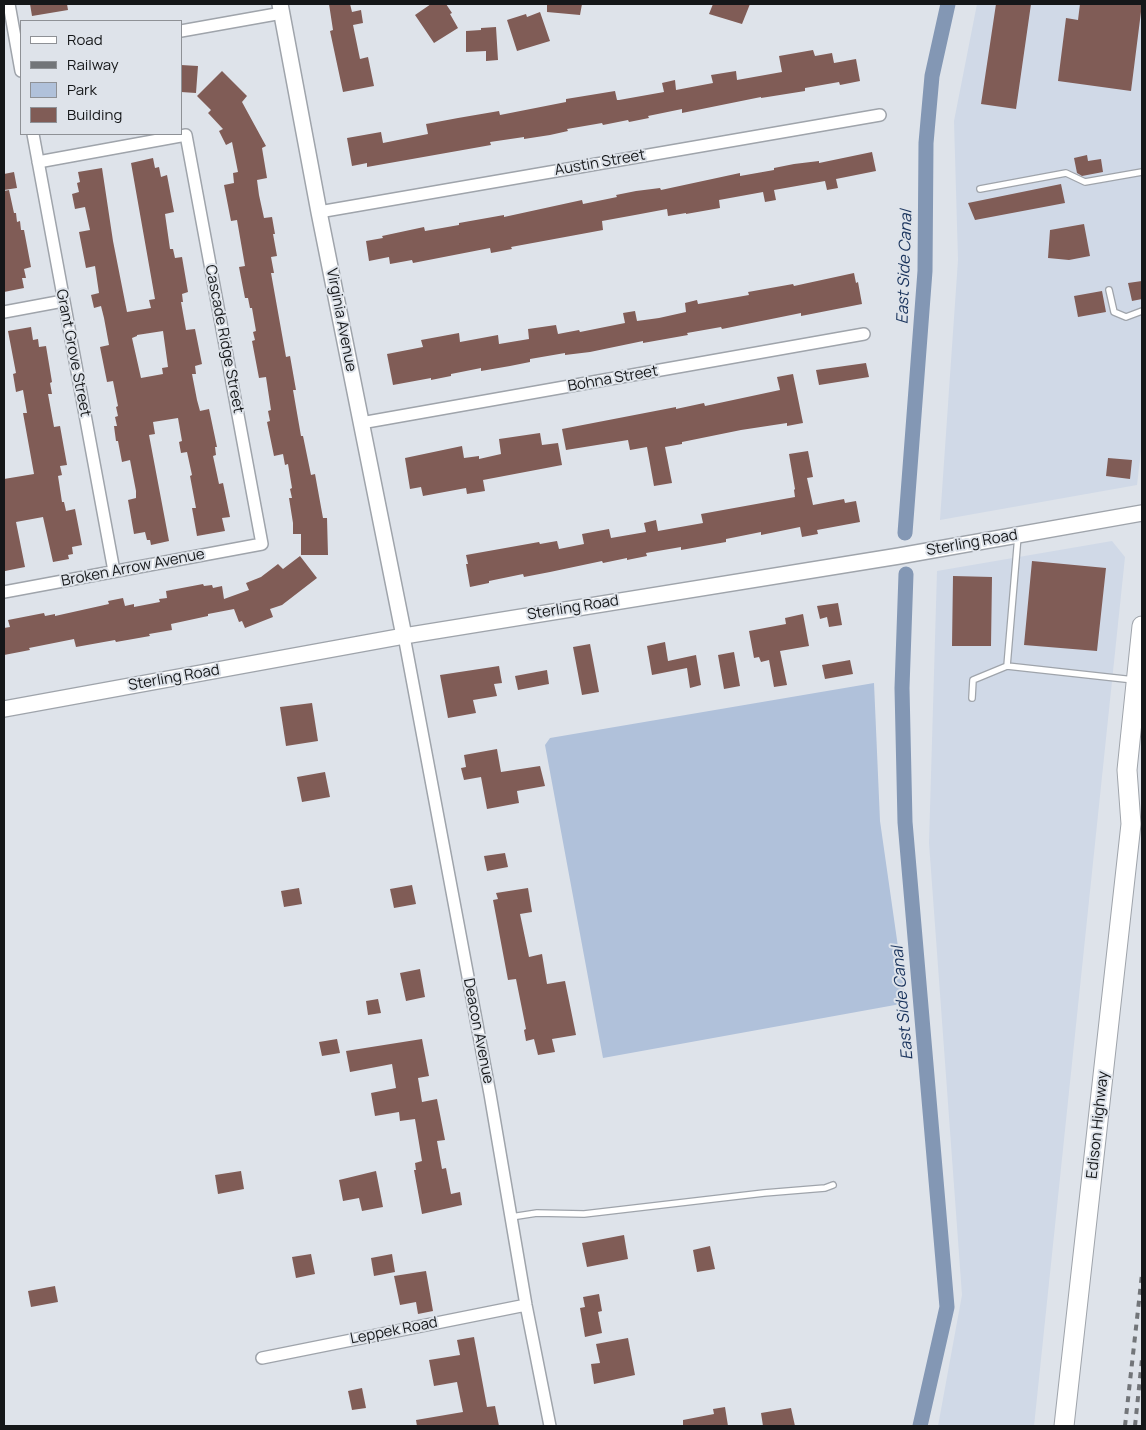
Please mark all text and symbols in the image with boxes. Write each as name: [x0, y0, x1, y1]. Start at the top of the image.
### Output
legend: [20, 20, 182, 135]
text: Road: [67, 29, 103, 50]
text: Railway: [67, 54, 119, 75]
text: Park: [67, 79, 97, 100]
text: Building: [67, 104, 122, 125]
street label: Austin Street: [553, 146, 647, 180]
water label: East Side Canal: [893, 210, 917, 324]
street label: Cascade Ridge Street: [201, 263, 247, 415]
street label: Virginia Avenue: [322, 267, 360, 373]
street label: Grant Grove Street: [52, 288, 94, 418]
street label: Bohna Street: [566, 362, 660, 396]
street label: Sterling Road: [925, 526, 1019, 560]
street label: Broken Arrow Avenue: [60, 545, 206, 591]
street label: Sterling Road: [526, 592, 620, 624]
street label: Sterling Road: [127, 661, 221, 695]
water label: East Side Canal: [888, 945, 918, 1061]
street label: Deacon Avenue: [459, 977, 497, 1085]
street label: Edison Highway: [1083, 1070, 1113, 1180]
street label: Leppek Road: [349, 1314, 439, 1348]

